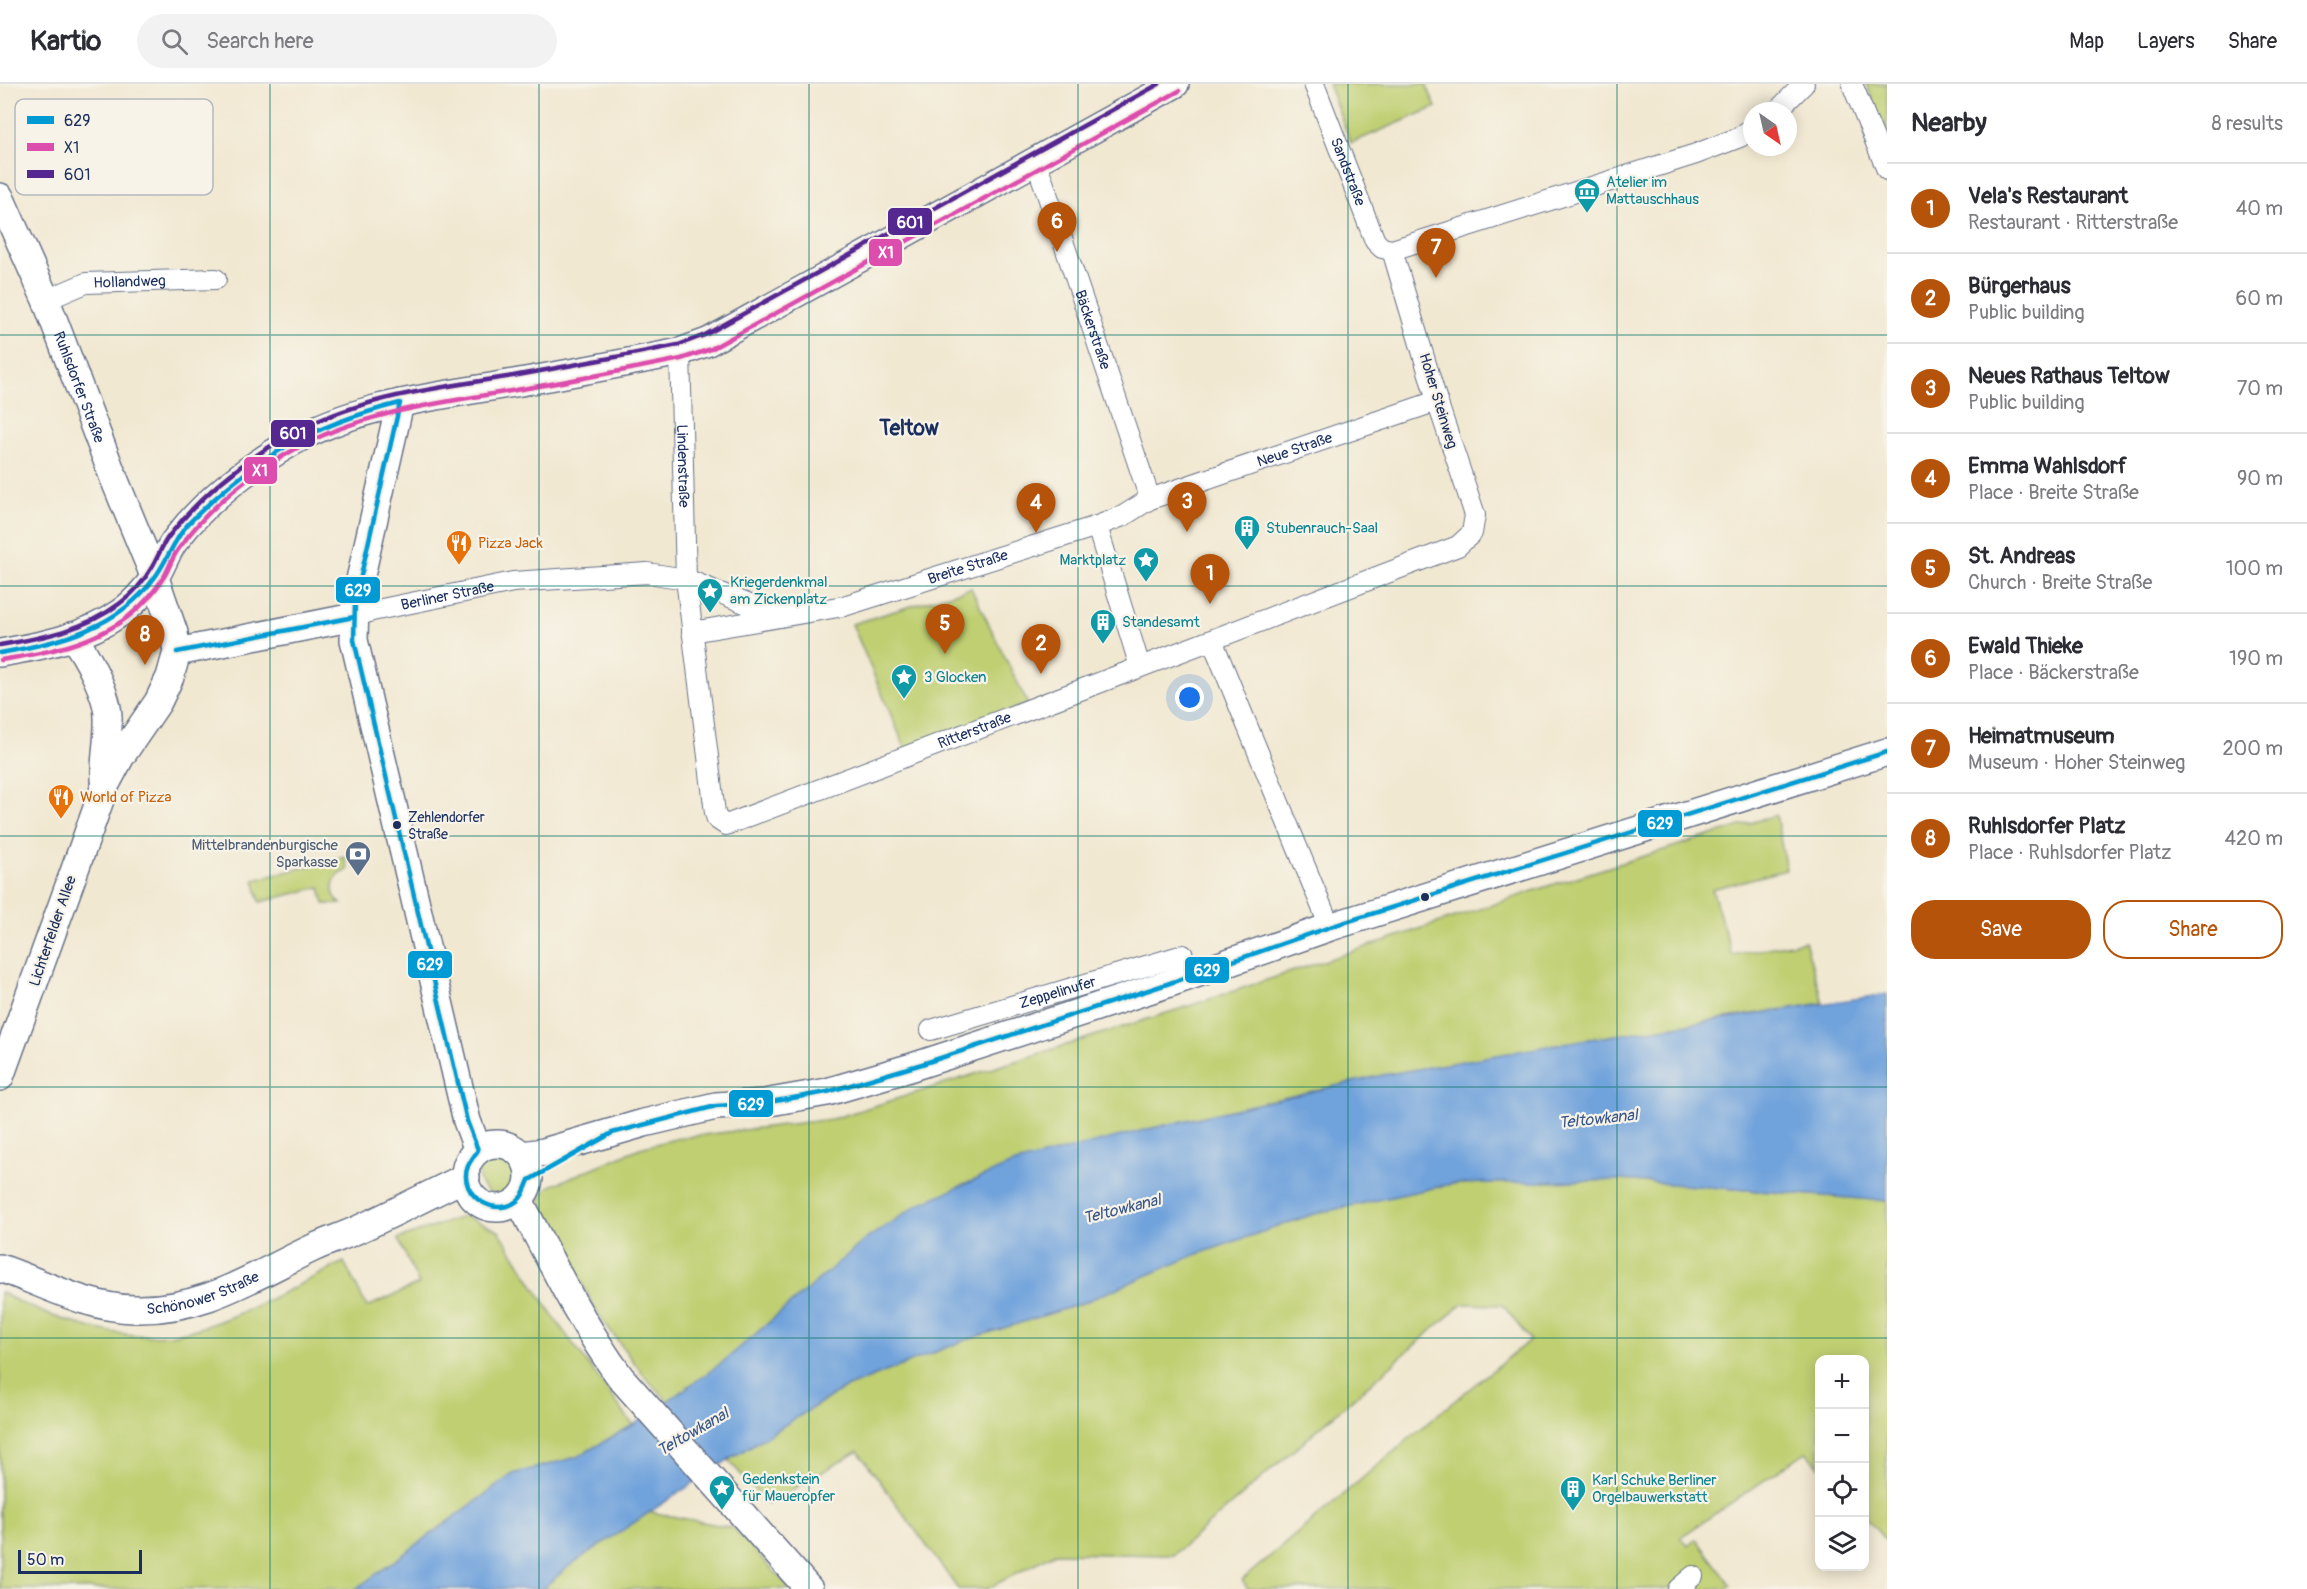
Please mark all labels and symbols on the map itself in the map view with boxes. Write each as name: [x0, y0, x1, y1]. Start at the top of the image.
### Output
legend: [15, 99, 213, 195]
north arrow: [1743, 102, 1797, 156]
text: 629: [64, 111, 91, 131]
street label: Sandstraße: [1326, 135, 1370, 209]
text: X1: [64, 138, 79, 158]
text: 601: [64, 165, 91, 185]
place label: Atelier im Mattauschhaus: [1606, 173, 1699, 209]
museum icon: Atelier im Mattauschhaus: [1572, 176, 1602, 214]
pin: 6: [1038, 202, 1076, 252]
line badge: 601: [887, 207, 933, 236]
text: 601: [897, 213, 923, 233]
pin: 7: [1416, 228, 1456, 278]
line badge: X1: [868, 238, 903, 267]
text: X1: [878, 243, 894, 263]
street label: Hollandweg: [93, 271, 166, 292]
street label: Bäckerstraße: [1071, 287, 1115, 373]
street label: Ruhlsdorfer Straße: [49, 329, 109, 446]
street label: Hoher Steinweg: [1414, 351, 1462, 451]
district label: Teltow: [878, 415, 940, 442]
line badge: 601: [270, 419, 316, 448]
text: 601: [280, 424, 306, 444]
street label: Lindenstraße: [672, 424, 694, 508]
street label: Neue Straße: [1254, 428, 1335, 471]
line badge: X1: [243, 456, 278, 485]
text: X1: [252, 461, 268, 481]
pin: 3: [1168, 482, 1206, 532]
pin: 4: [1016, 484, 1056, 533]
building icon: Stubenrauch-Saal: [1232, 513, 1262, 551]
place label: Stubenrauch-Saal: [1266, 519, 1378, 538]
restaurant icon: Pizza Jack: [444, 528, 474, 566]
place label: Pizza Jack: [478, 534, 544, 553]
street label: Breite Straße: [925, 545, 1011, 588]
place icon: Marktplatz: [1131, 545, 1161, 583]
place label: Marktplatz: [1060, 551, 1126, 570]
pin: 1: [1190, 554, 1230, 604]
place label: Kriegerdenkmal am Zickenplatz: [730, 573, 828, 609]
line badge: 629: [335, 576, 381, 604]
place icon: Kriegerdenkmal am Zickenplatz: [695, 576, 725, 614]
street label: Berliner Straße: [399, 577, 496, 614]
text: 629: [345, 581, 371, 601]
pin: 5: [926, 604, 964, 654]
building icon: Standesamt: [1088, 607, 1118, 645]
place label: Standesamt: [1122, 613, 1201, 632]
pin: 8: [126, 616, 164, 665]
pin: 2: [1022, 624, 1060, 674]
place icon: 3 Glocken: [889, 662, 919, 700]
place label: 3 Glocken: [924, 668, 987, 687]
your location: [1175, 683, 1204, 712]
street label: Ritterstraße: [935, 707, 1014, 753]
restaurant icon: World of Pizza: [46, 782, 76, 820]
place label: World of Pizza: [80, 788, 171, 807]
place label: Zehlendorfer Straße: [408, 809, 485, 843]
line badge: 629: [1637, 809, 1683, 838]
text: 629: [1647, 814, 1673, 834]
marker: Zehlendorfer Straße: [391, 819, 403, 831]
place label: Mittelbrandenburgische Sparkasse: [191, 836, 339, 872]
bank icon: Mittelbrandenburgische Sparkasse: [343, 839, 373, 877]
street label: Lichterfelder Allee: [25, 873, 81, 989]
unlabelled marker: [1419, 891, 1431, 903]
line badge: 629: [407, 950, 453, 979]
text: 629: [417, 955, 443, 975]
line badge: 629: [1184, 956, 1230, 984]
text: 629: [1194, 961, 1220, 981]
street label: Zeppelinufer: [1017, 972, 1099, 1013]
line badge: 629: [728, 1089, 774, 1118]
text: 629: [738, 1095, 764, 1115]
water label: Teltowkanal: [1558, 1105, 1641, 1133]
water label: Teltowkanal: [1081, 1189, 1165, 1228]
street label: Schönower Straße: [146, 1267, 263, 1318]
water label: Teltowkanal: [654, 1402, 734, 1460]
place label: Gedenkstein für Maueropfer: [742, 1470, 836, 1506]
place label: Karl Schuke Berliner Orgelbauwerkstatt: [1592, 1471, 1717, 1507]
place icon: Gedenkstein für Maueropfer: [707, 1473, 737, 1511]
building icon: Karl Schuke Berliner Orgelbauwerkstatt: [1558, 1474, 1588, 1512]
scale bar: [18, 1547, 142, 1574]

